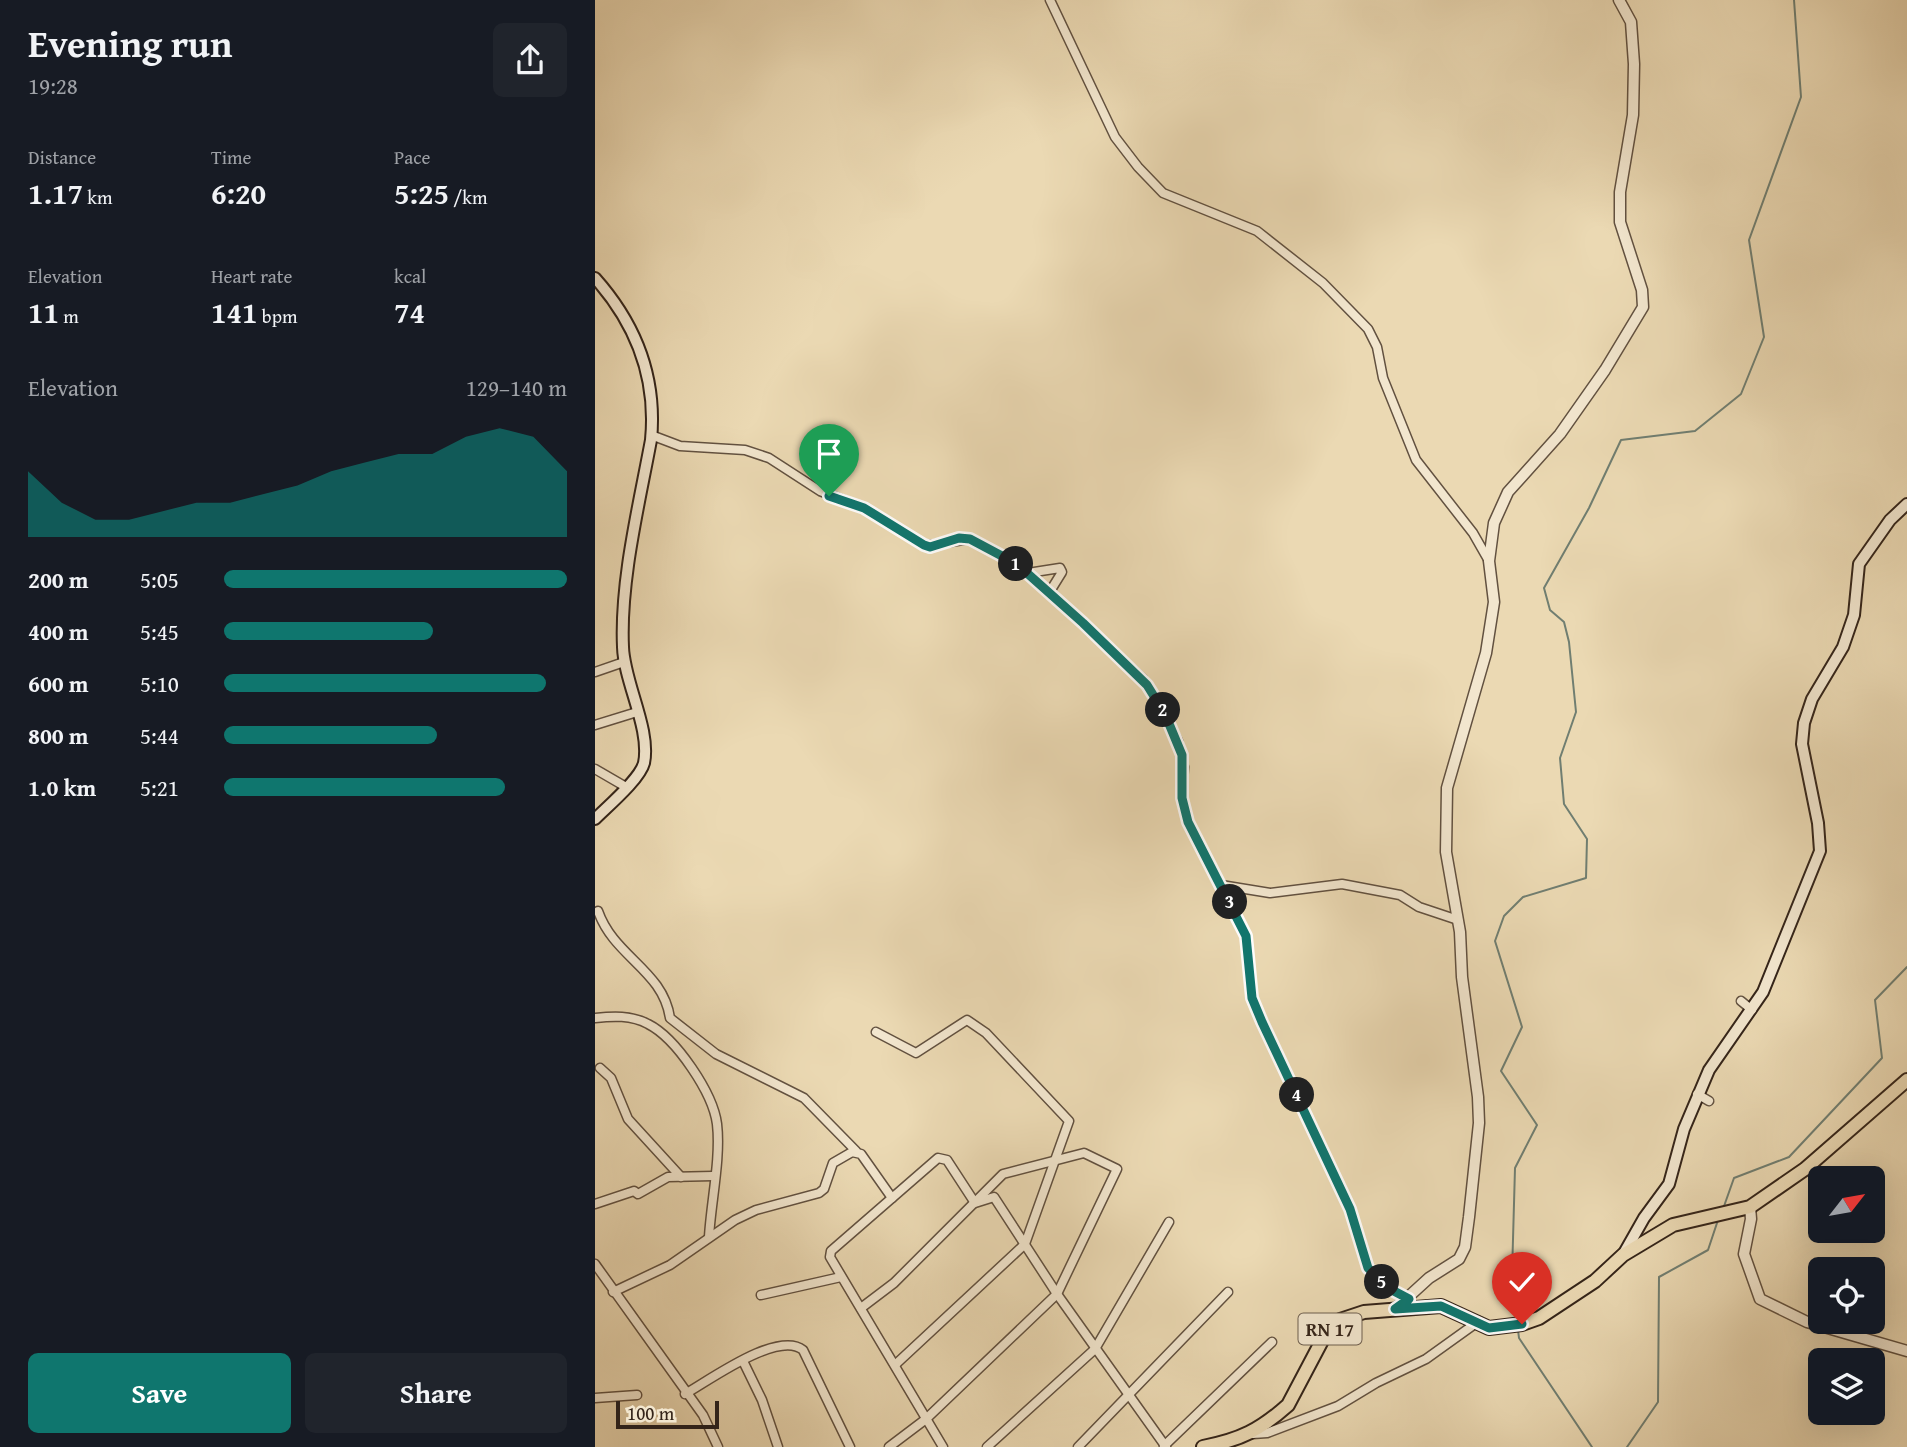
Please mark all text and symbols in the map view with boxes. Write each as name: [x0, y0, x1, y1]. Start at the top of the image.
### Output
text: Evening run: [28, 15, 232, 71]
button: share: [493, 23, 567, 97]
text: 19:28: [28, 69, 78, 102]
text: Distance: [28, 143, 96, 171]
text: Time: [211, 143, 251, 171]
text: Pace: [394, 143, 431, 171]
text: 1.17: [28, 171, 83, 215]
text: 6:20: [211, 171, 266, 215]
text: 5:25: [394, 171, 449, 215]
text: km: [83, 183, 112, 211]
text: /km: [449, 183, 487, 211]
text: Elevation: [28, 262, 102, 290]
text: Heart rate: [211, 262, 292, 290]
text: kcal: [394, 262, 426, 290]
text: 11: [28, 290, 59, 334]
text: 141: [211, 290, 258, 334]
text: 74: [394, 290, 425, 334]
text: m: [59, 302, 79, 330]
text: bpm: [258, 302, 297, 330]
text: Elevation: [28, 371, 118, 404]
text: 129–140 m: [466, 371, 567, 404]
pin: [799, 424, 859, 496]
icon: arrive: [810, 435, 848, 473]
pin: 1: [999, 546, 1033, 582]
text: 1: [1011, 549, 1020, 577]
text: 200 m: [28, 563, 89, 596]
text: 5:05: [140, 563, 179, 596]
text: 400 m: [28, 615, 89, 648]
text: 5:45: [140, 615, 179, 648]
text: 600 m: [28, 667, 89, 700]
text: 5:10: [140, 667, 179, 700]
pin: 2: [1145, 692, 1181, 728]
text: 2: [1158, 695, 1167, 723]
text: 800 m: [28, 719, 89, 752]
text: 5:44: [140, 719, 179, 752]
text: 1.0 km: [28, 771, 96, 804]
text: 5:21: [140, 771, 179, 804]
pin: 3: [1213, 884, 1247, 920]
text: 3: [1225, 887, 1234, 915]
pin: 4: [1279, 1078, 1315, 1112]
text: 4: [1292, 1080, 1301, 1108]
north arrow: [1808, 1166, 1885, 1242]
map controls: [1808, 1166, 1885, 1425]
pin: [1492, 1252, 1552, 1324]
button: locate: [1808, 1257, 1885, 1334]
icon: check: [1503, 1263, 1541, 1301]
pin: 5: [1365, 1264, 1399, 1300]
text: 5: [1377, 1267, 1386, 1295]
road number: RN 17: [1299, 1314, 1361, 1344]
button: layers: [1808, 1348, 1885, 1425]
button: Save: [28, 1353, 291, 1433]
button: Share: [305, 1353, 567, 1433]
scale bar: [616, 1398, 719, 1430]
text: 100 m: [627, 1399, 674, 1427]

